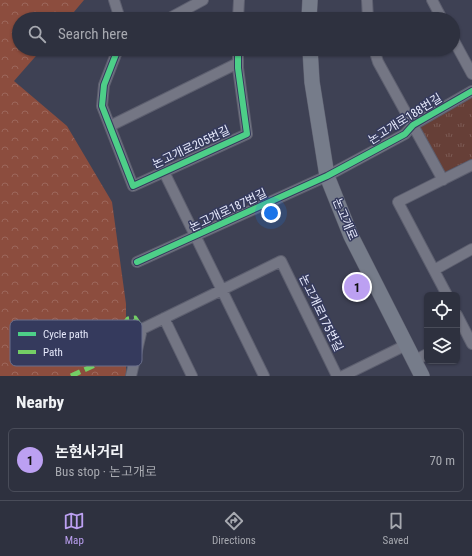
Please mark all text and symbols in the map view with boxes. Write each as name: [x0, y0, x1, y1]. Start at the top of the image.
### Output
search box: [12, 12, 460, 56]
icon: search: [26, 23, 48, 45]
text: Search here: [58, 25, 128, 43]
street label: 논고개로188번길: [366, 91, 444, 147]
street label: 논고개로205번길: [150, 123, 232, 171]
street label: 논고개로187번길: [187, 186, 269, 234]
street label: 논고개로: [330, 196, 360, 242]
your location: [261, 203, 281, 223]
street label: 논고개로175번길: [296, 272, 346, 354]
pin: 1: [344, 272, 370, 302]
map controls: [424, 292, 460, 364]
button: locate: [424, 292, 460, 328]
legend: [10, 320, 142, 366]
text: Cycle path: [43, 328, 88, 341]
button: layers: [424, 328, 460, 364]
text: Path: [43, 346, 63, 359]
text: Nearby: [16, 392, 64, 412]
text: 논현사거리: [55, 443, 124, 461]
text: 1: [27, 453, 33, 468]
text: 70 m: [429, 453, 455, 468]
text: Bus stop · 논고개로: [55, 464, 157, 479]
tab: Map: [63, 510, 85, 547]
tab: Directions: [212, 510, 256, 547]
tab: Saved: [383, 510, 409, 547]

